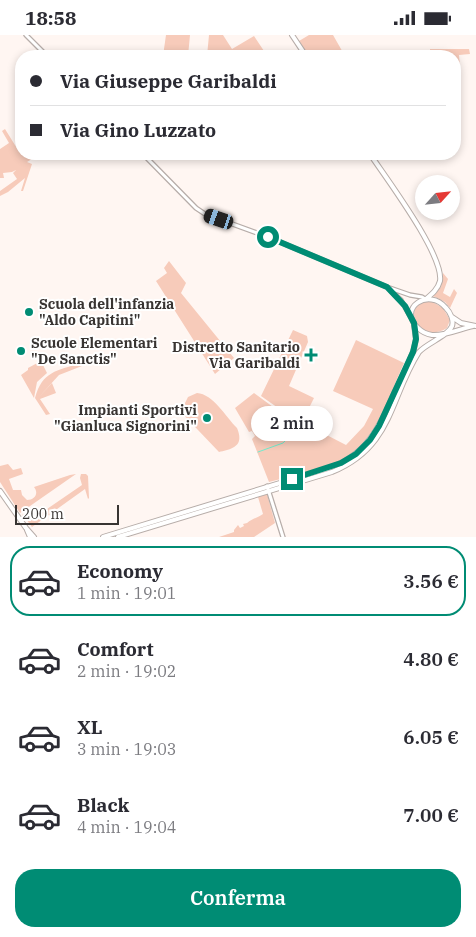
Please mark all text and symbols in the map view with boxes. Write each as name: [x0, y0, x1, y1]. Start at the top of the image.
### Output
text: 18:58: [25, 6, 76, 30]
text: Via Giuseppe Garibaldi: [60, 69, 277, 93]
text: Via Gino Luzzato: [60, 118, 216, 142]
north arrow: [415, 175, 460, 220]
map controls: [415, 175, 460, 220]
car: [202, 207, 235, 231]
route start: [257, 226, 279, 248]
place label: Scuola dell'infanzia "Aldo Capitini": [39, 295, 174, 329]
marker: Scuola dell'infanzia "Aldo Capitini": [23, 306, 35, 318]
place label: Scuole Elementari "De Sanctis": [31, 334, 158, 368]
place label: Distretto Sanitario Via Garibaldi: [172, 338, 300, 372]
marker: Scuole Elementari "De Sanctis": [15, 345, 27, 357]
marker: Distretto Sanitario Via Garibaldi: [304, 348, 318, 362]
place label: Impianti Sportivi "Gianluca Signorini": [54, 401, 197, 435]
callout: 2 min: [251, 407, 333, 441]
marker: Impianti Sportivi "Gianluca Signorini": [201, 412, 213, 424]
text: 2 min: [270, 413, 314, 433]
route end: [281, 468, 303, 490]
scale bar: [15, 502, 119, 525]
text: 200 m: [22, 505, 64, 523]
icon: car: [17, 559, 62, 604]
text: Economy: [77, 559, 163, 583]
text: 3.56 €: [403, 569, 459, 593]
text: 1 min · 19:01: [77, 583, 176, 603]
icon: car: [17, 637, 62, 682]
text: Comfort: [77, 637, 154, 661]
text: 4.80 €: [403, 647, 459, 671]
text: 2 min · 19:02: [77, 661, 176, 681]
icon: car: [17, 715, 62, 760]
text: XL: [77, 715, 103, 739]
text: 6.05 €: [403, 725, 459, 749]
text: 3 min · 19:03: [77, 739, 176, 759]
icon: car: [17, 793, 62, 838]
text: Black: [77, 793, 129, 817]
text: 7.00 €: [403, 803, 459, 827]
text: 4 min · 19:04: [77, 817, 176, 837]
button: Conferma: [15, 869, 461, 927]

